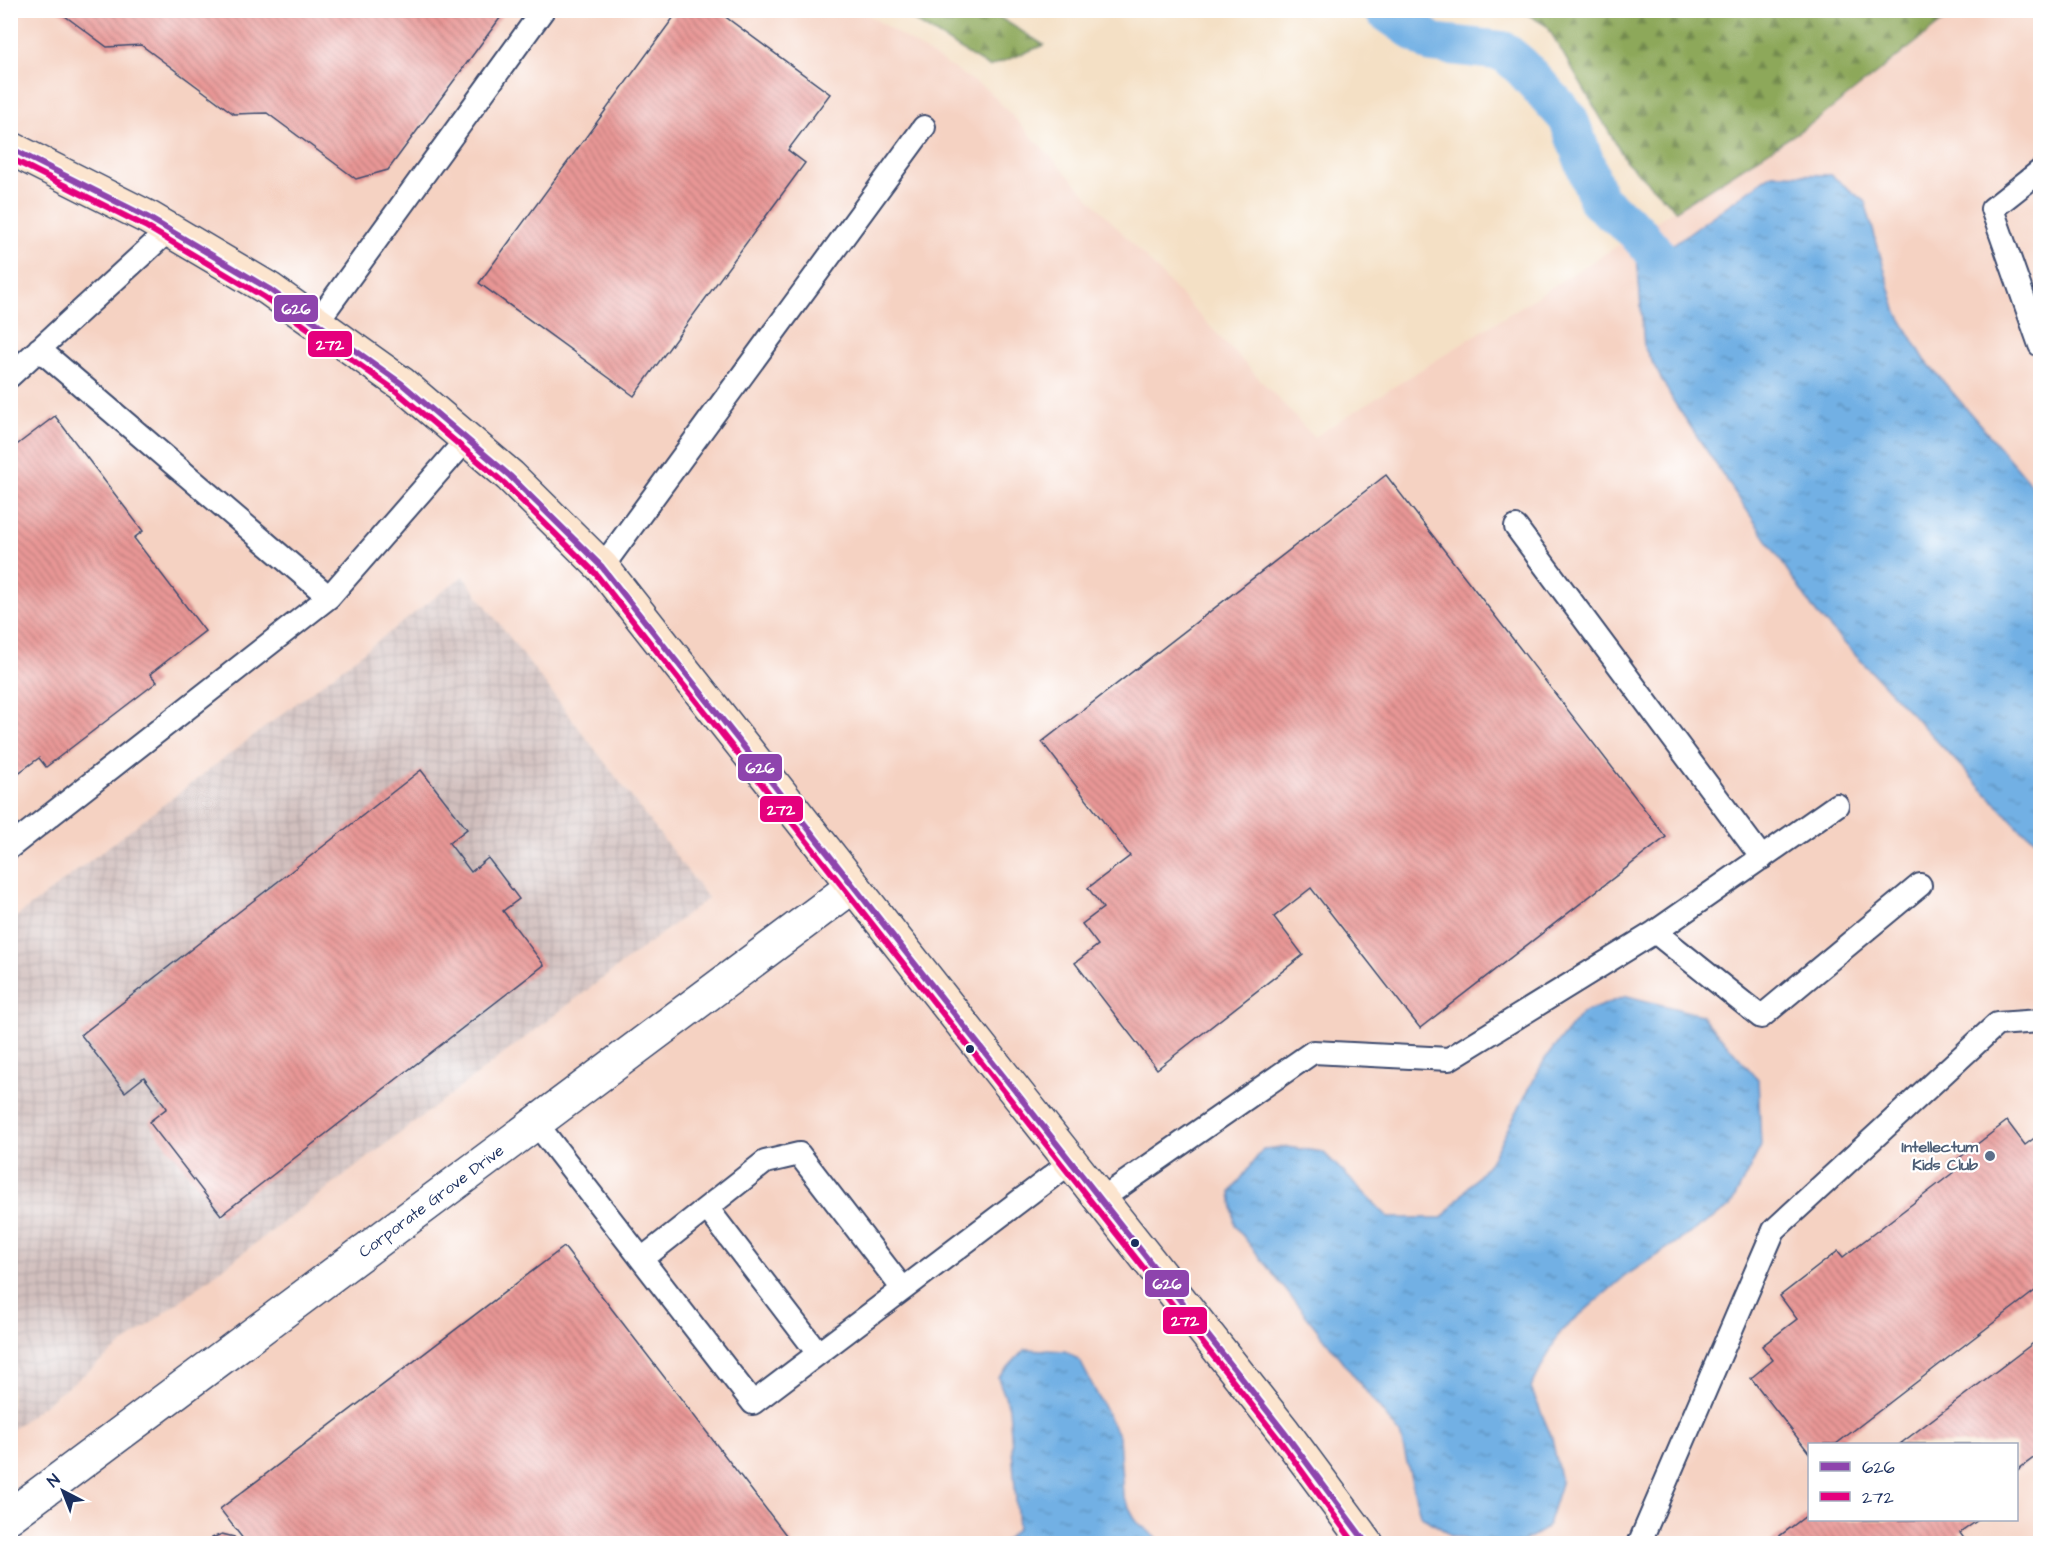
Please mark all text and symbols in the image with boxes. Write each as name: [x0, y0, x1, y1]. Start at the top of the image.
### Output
line badge: 626: [273, 294, 319, 323]
text: 626: [281, 298, 311, 320]
line badge: 272: [307, 330, 353, 358]
text: 272: [315, 334, 345, 356]
line badge: 626: [737, 753, 783, 782]
text: 626: [745, 757, 775, 779]
line badge: 272: [759, 795, 804, 823]
text: 272: [766, 799, 796, 821]
unlabelled marker: [964, 1043, 976, 1055]
place label: Intellectum Kids Club: [1902, 1136, 1979, 1176]
street label: Corporate Grove Drive: [354, 1139, 509, 1263]
marker: Intellectum Kids Club: [1983, 1149, 1997, 1163]
unlabelled marker: [1129, 1237, 1141, 1249]
line badge: 626: [1144, 1269, 1190, 1298]
text: 626: [1152, 1273, 1182, 1295]
line badge: 272: [1162, 1306, 1208, 1335]
text: 272: [1170, 1310, 1200, 1332]
legend: [1808, 1443, 2018, 1521]
text: 626: [1862, 1455, 1895, 1480]
north arrow: [33, 1461, 93, 1521]
text: N: [43, 1469, 65, 1492]
text: 272: [1862, 1485, 1894, 1510]

